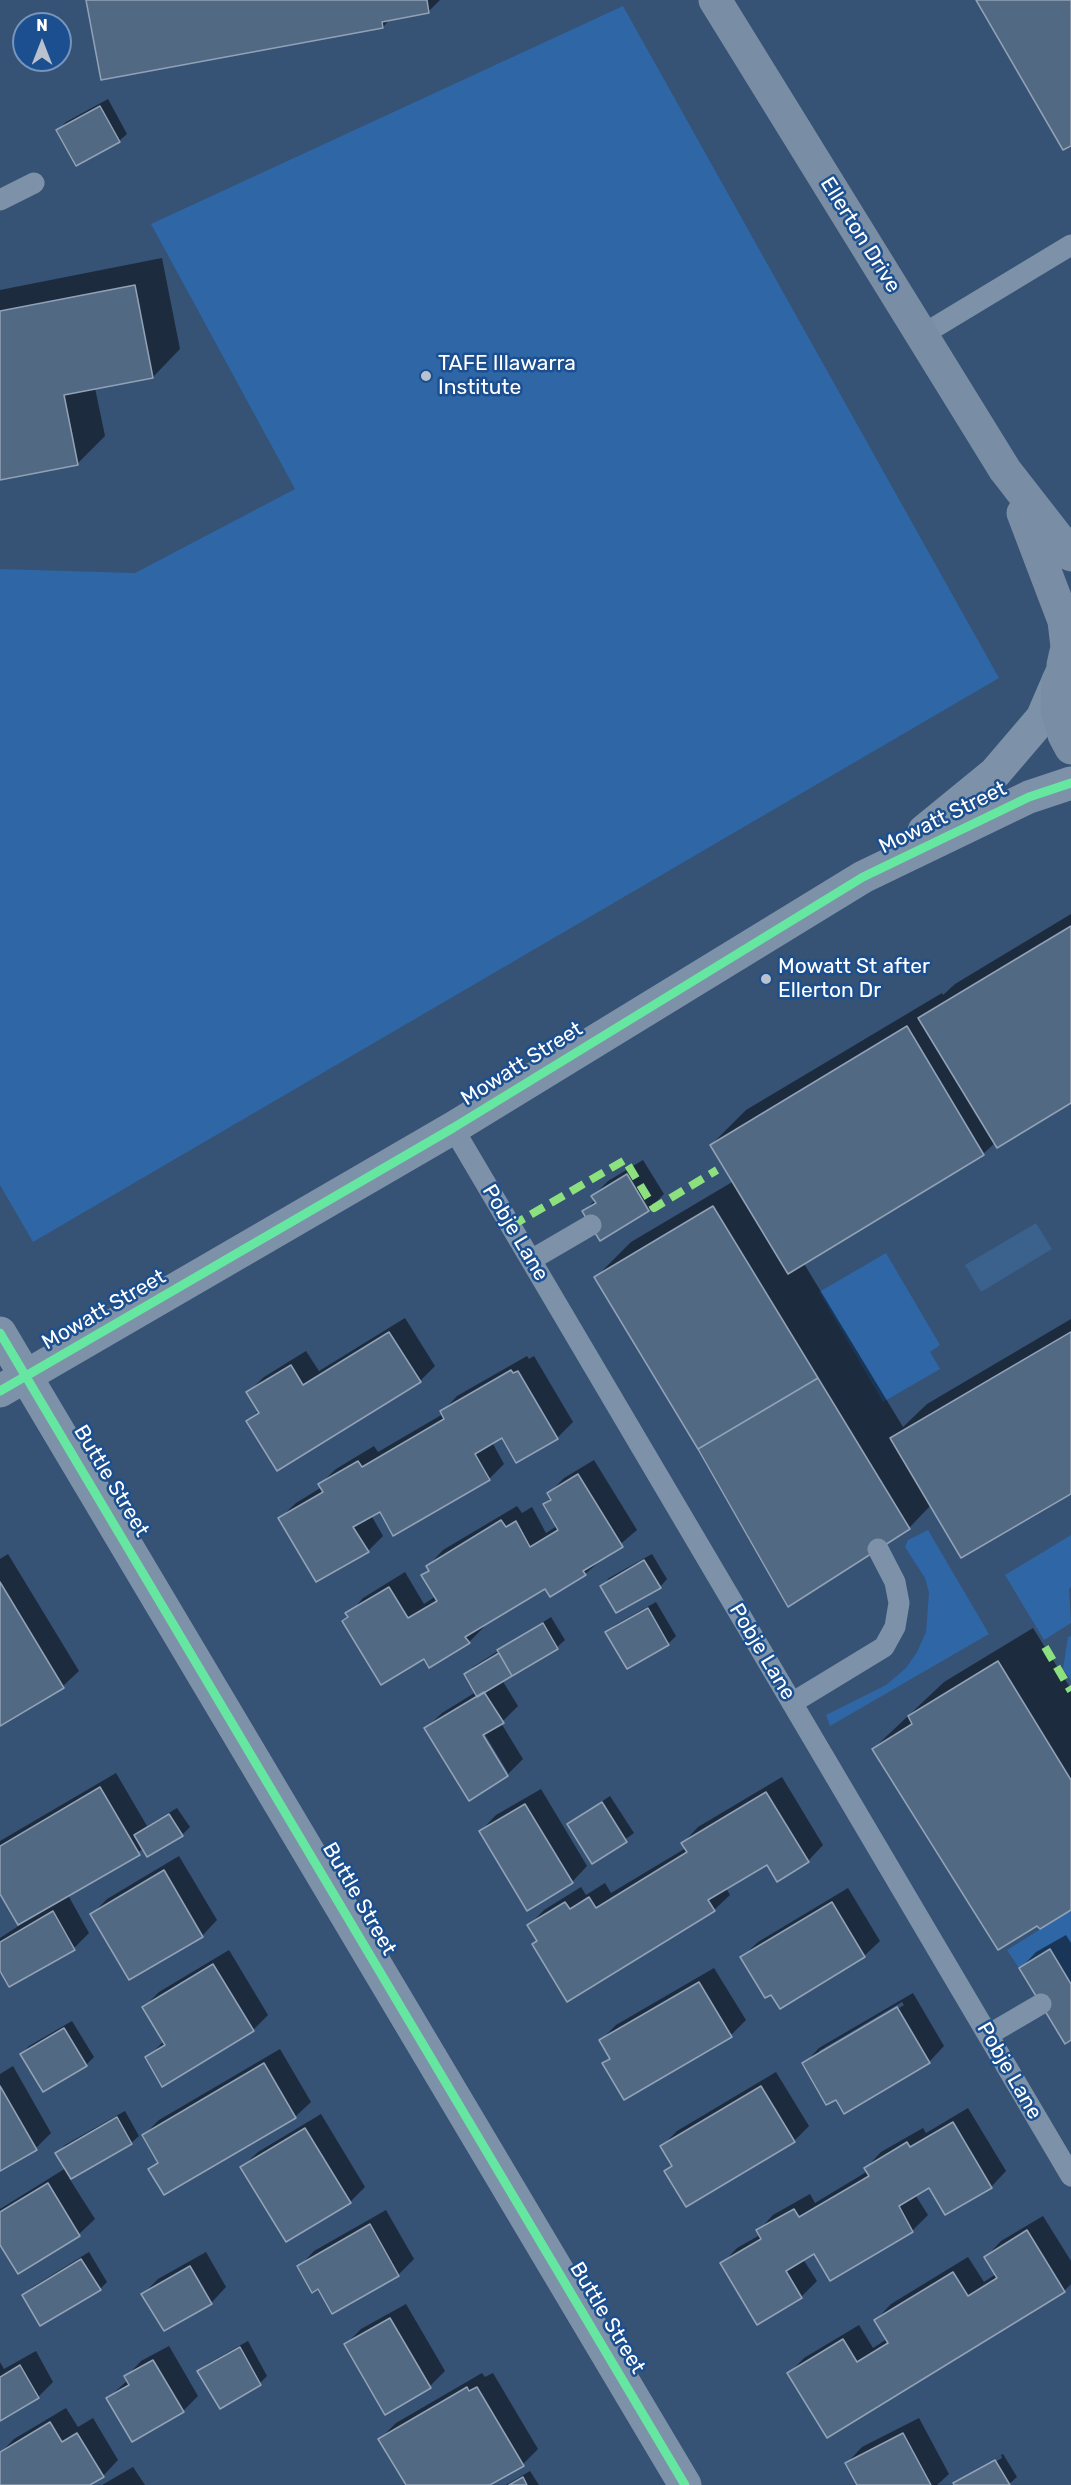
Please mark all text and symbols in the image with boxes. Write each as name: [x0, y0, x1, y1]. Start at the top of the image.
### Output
north arrow: [12, 12, 72, 72]
text: N: [36, 16, 48, 35]
street label: Ellerton Drive: [815, 173, 905, 297]
place label: TAFE Illawarra Institute: [438, 351, 576, 401]
marker: TAFE Illawarra Institute: [419, 369, 433, 383]
street label: Mowatt Street: [875, 776, 1011, 860]
place label: Mowatt St after Ellerton Dr: [778, 954, 930, 1004]
marker: Mowatt St after Ellerton Dr: [759, 972, 773, 986]
street label: Mowatt Street: [456, 1017, 588, 1111]
street label: Pobje Lane: [476, 1180, 554, 1286]
street label: Mowatt Street: [38, 1264, 170, 1356]
street label: Buttle Street: [68, 1421, 154, 1541]
street label: Pobje Lane: [723, 1599, 801, 1705]
street label: Buttle Street: [317, 1838, 401, 1960]
street label: Pobje Lane: [971, 2018, 1047, 2124]
street label: Buttle Street: [564, 2258, 650, 2378]

